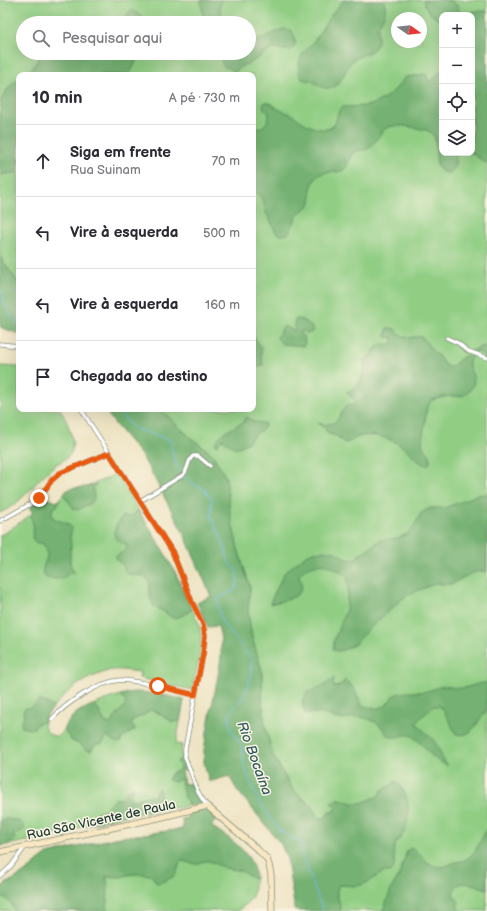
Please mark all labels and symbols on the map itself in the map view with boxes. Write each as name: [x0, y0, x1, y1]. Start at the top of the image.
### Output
north arrow: [391, 12, 427, 48]
route end: [30, 489, 48, 507]
route start: [149, 677, 167, 695]
water label: Rio Bocaína: [233, 719, 276, 797]
street label: Rua São Vicente de Paula: [25, 796, 177, 844]

